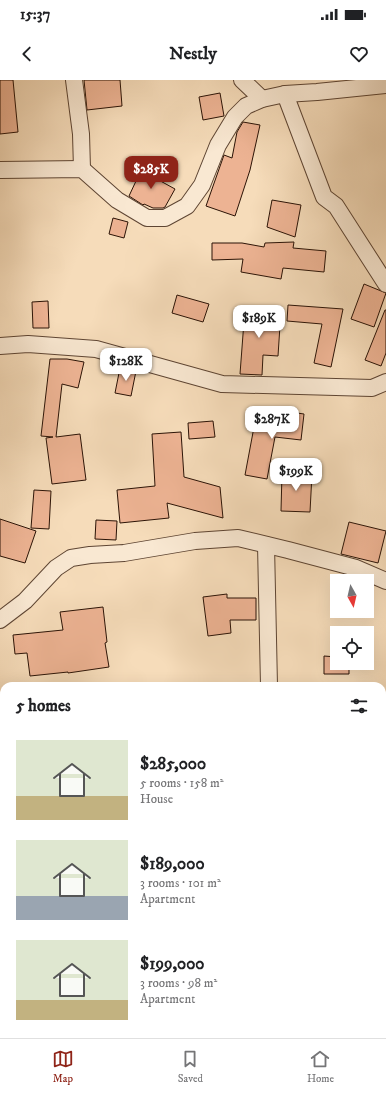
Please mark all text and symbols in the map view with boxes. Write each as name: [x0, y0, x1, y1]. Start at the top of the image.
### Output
text: 15:37: [20, 5, 50, 24]
icon: back: [16, 43, 38, 65]
text: Nestly: [169, 43, 217, 65]
icon: heart: [348, 43, 370, 65]
pin: $285K: [123, 156, 179, 190]
text: $285K: [133, 161, 169, 177]
pin: $189K: [231, 305, 287, 339]
text: $189K: [242, 310, 276, 326]
pin: $128K: [98, 348, 154, 382]
text: $128K: [109, 353, 143, 369]
pin: $287K: [244, 406, 300, 440]
text: $287K: [254, 411, 290, 427]
pin: $199K: [268, 458, 324, 492]
text: $199K: [279, 463, 313, 479]
north arrow: [330, 574, 374, 618]
map controls: [330, 574, 374, 670]
button: locate: [330, 626, 374, 670]
text: 5 homes: [16, 695, 71, 717]
icon: filters: [348, 695, 370, 717]
text: $285,000: [140, 753, 206, 775]
icon: home: [48, 756, 96, 804]
text: 5 rooms · 158 m²: [140, 775, 224, 791]
text: House: [140, 791, 173, 807]
text: $189,000: [140, 853, 205, 875]
icon: home: [48, 856, 96, 904]
text: 3 rooms · 101 m²: [140, 875, 221, 891]
text: Apartment: [140, 891, 195, 907]
text: $199,000: [140, 953, 204, 975]
icon: home: [48, 956, 96, 1004]
text: 3 rooms · 98 m²: [140, 975, 217, 991]
text: Apartment: [140, 991, 195, 1007]
tab: Map: [52, 1048, 74, 1086]
tab: Saved: [178, 1048, 203, 1086]
tab: Home: [307, 1048, 334, 1086]

